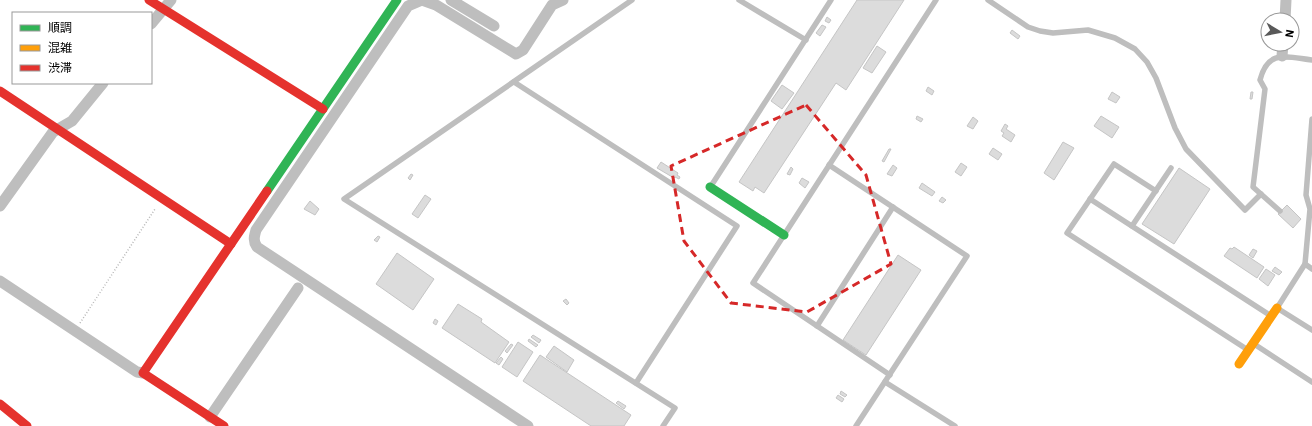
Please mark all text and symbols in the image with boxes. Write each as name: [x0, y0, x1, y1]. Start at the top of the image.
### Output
legend: [12, 12, 152, 84]
north arrow: [1260, 12, 1300, 52]
text: 順調: [48, 20, 72, 35]
text: N: [1282, 29, 1297, 39]
text: 混雑: [48, 40, 72, 55]
text: 渋滞: [48, 60, 72, 75]

